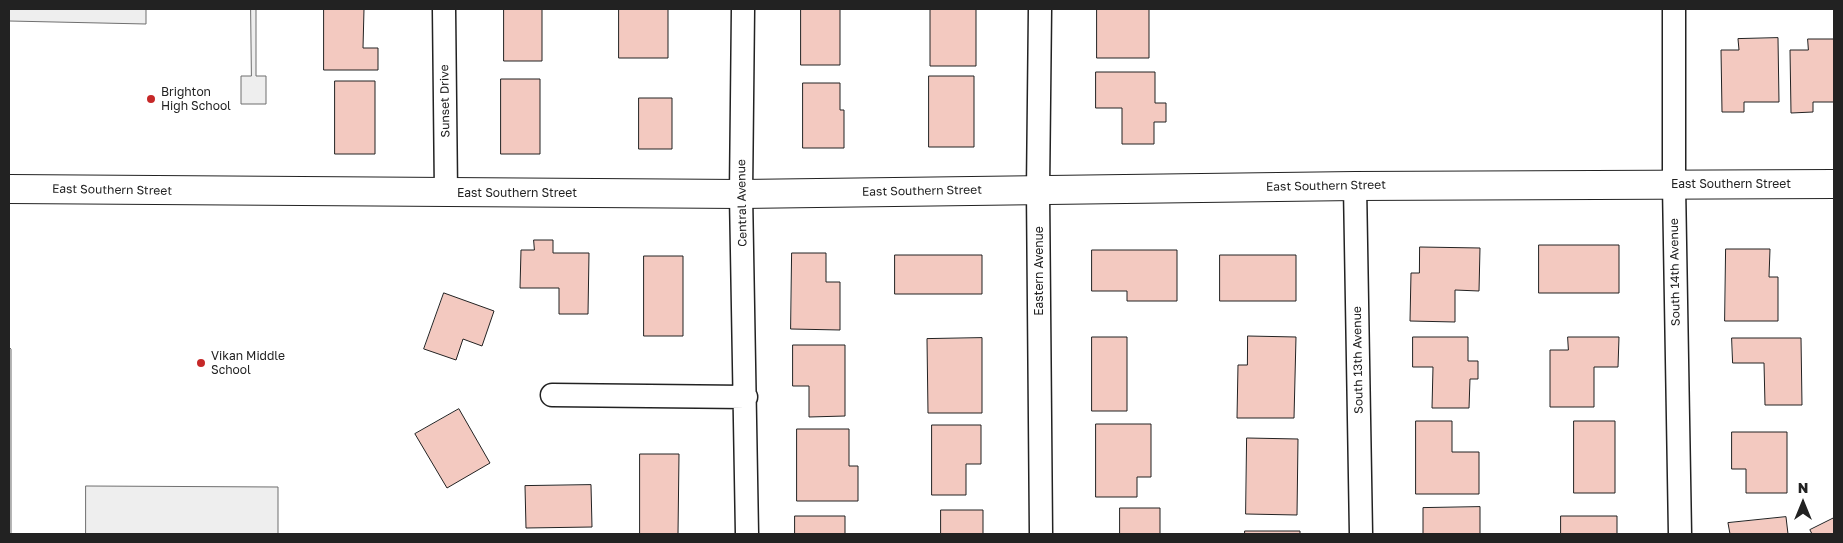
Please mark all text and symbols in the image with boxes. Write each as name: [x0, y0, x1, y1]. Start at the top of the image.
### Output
street label: Sunset Drive: [437, 64, 453, 138]
place label: Brighton High School: [161, 85, 231, 113]
marker: Brighton High School: [145, 93, 157, 105]
street label: Central Avenue: [734, 159, 750, 247]
street label: East Southern Street: [1671, 177, 1791, 191]
street label: East Southern Street: [1266, 178, 1386, 194]
street label: East Southern Street: [52, 182, 172, 198]
street label: East Southern Street: [862, 183, 982, 199]
street label: East Southern Street: [457, 186, 577, 200]
street label: South 14th Avenue: [1667, 218, 1683, 326]
street label: Eastern Avenue: [1032, 226, 1046, 316]
street label: South 13th Avenue: [1350, 306, 1366, 414]
place label: Vikan Middle School: [211, 349, 285, 377]
marker: Vikan Middle School: [195, 357, 207, 369]
north arrow: [1778, 478, 1828, 528]
text: N: [1798, 479, 1808, 496]

